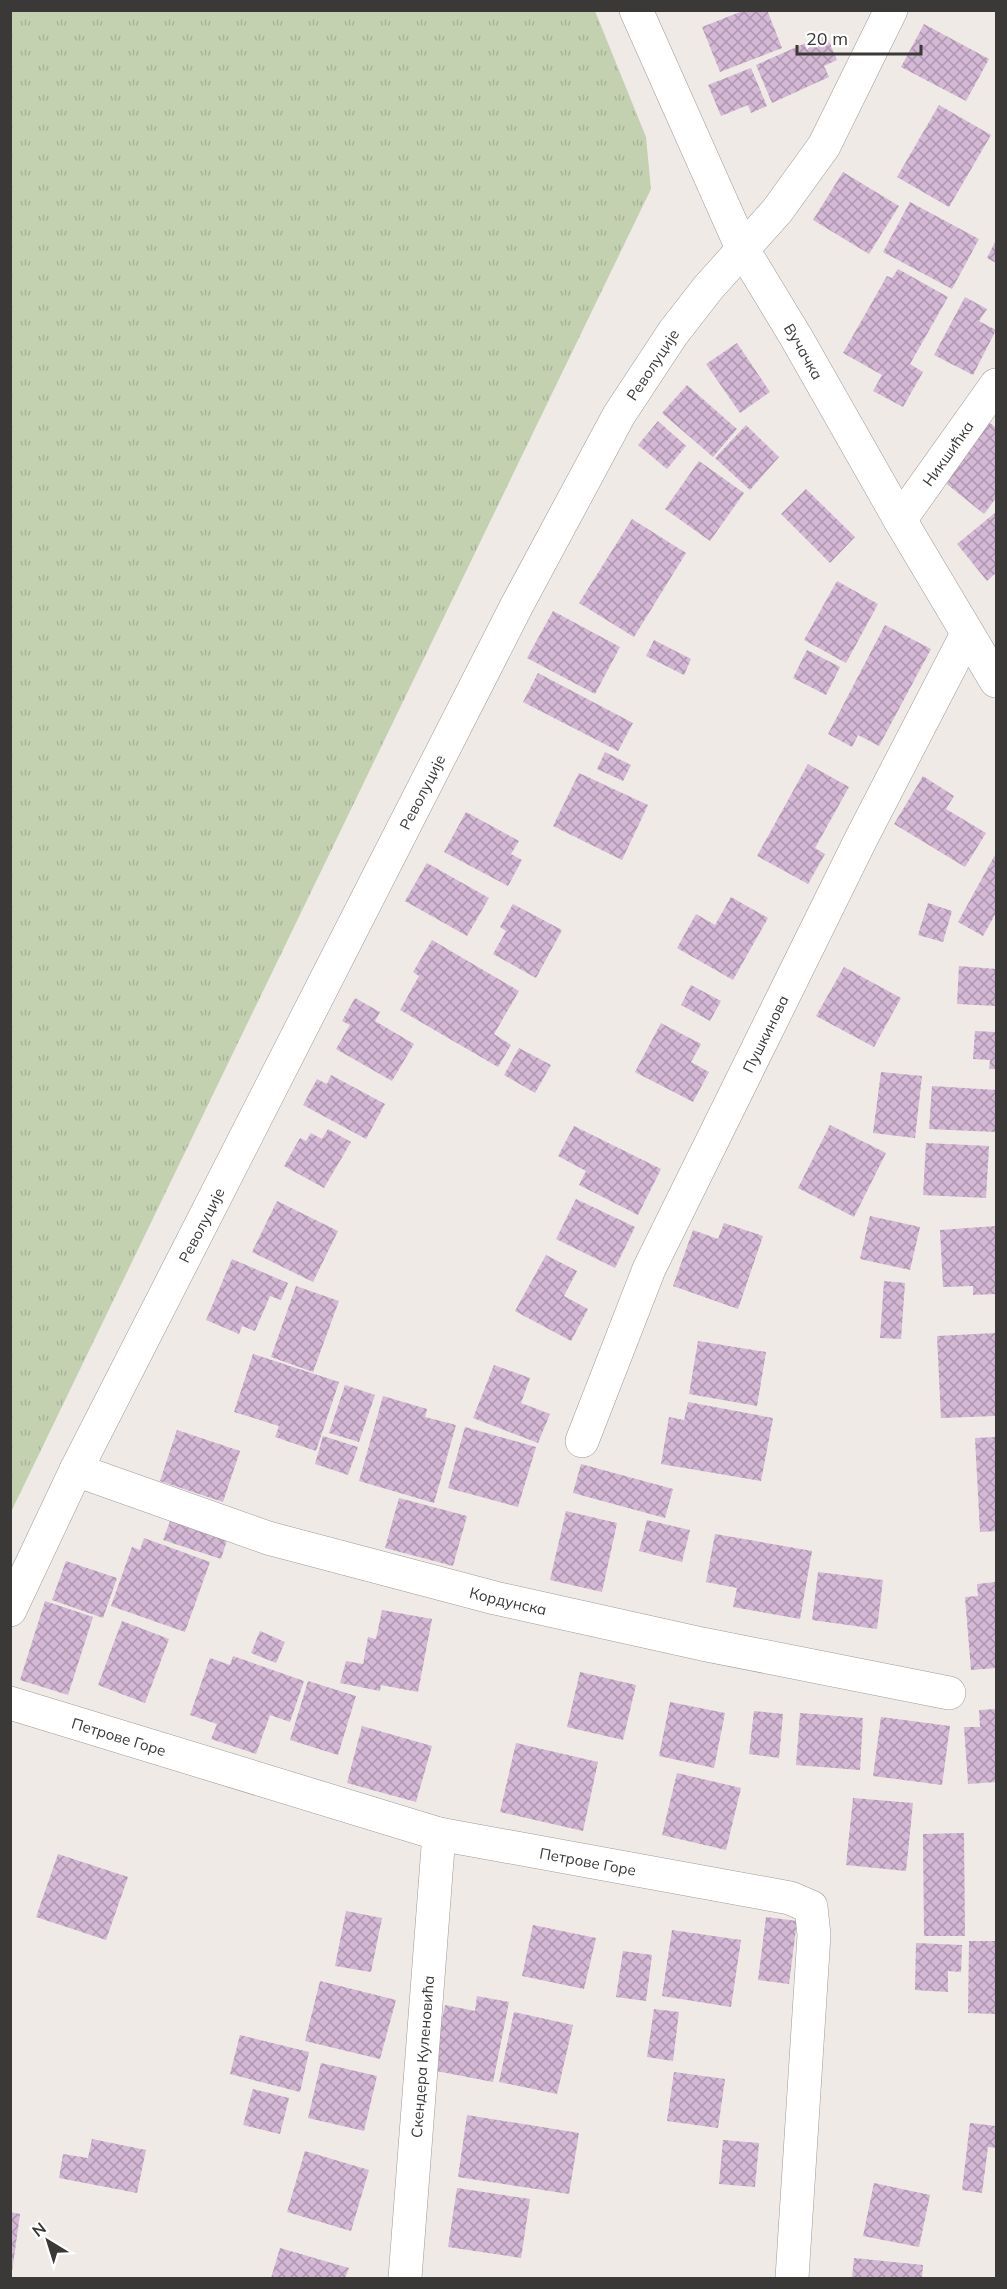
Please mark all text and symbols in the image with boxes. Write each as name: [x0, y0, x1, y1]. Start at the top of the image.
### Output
scale bar: [797, 18, 922, 56]
text: 20 m: [806, 27, 848, 50]
street label: Вучачка: [780, 320, 828, 383]
street label: Револуције: [622, 325, 683, 404]
street label: Никшићка: [918, 417, 977, 490]
street label: Револуције: [395, 751, 449, 833]
street label: Пушкинова: [738, 992, 792, 1076]
street label: Револуције: [174, 1184, 228, 1266]
street label: Кордунска: [468, 1582, 549, 1619]
street label: Петрове Горе: [69, 1713, 169, 1760]
street label: Петрове Горе: [538, 1843, 638, 1879]
street label: Скендера Куленовића: [406, 1975, 438, 2138]
north arrow: [18, 2211, 78, 2271]
text: N: [28, 2218, 50, 2241]

